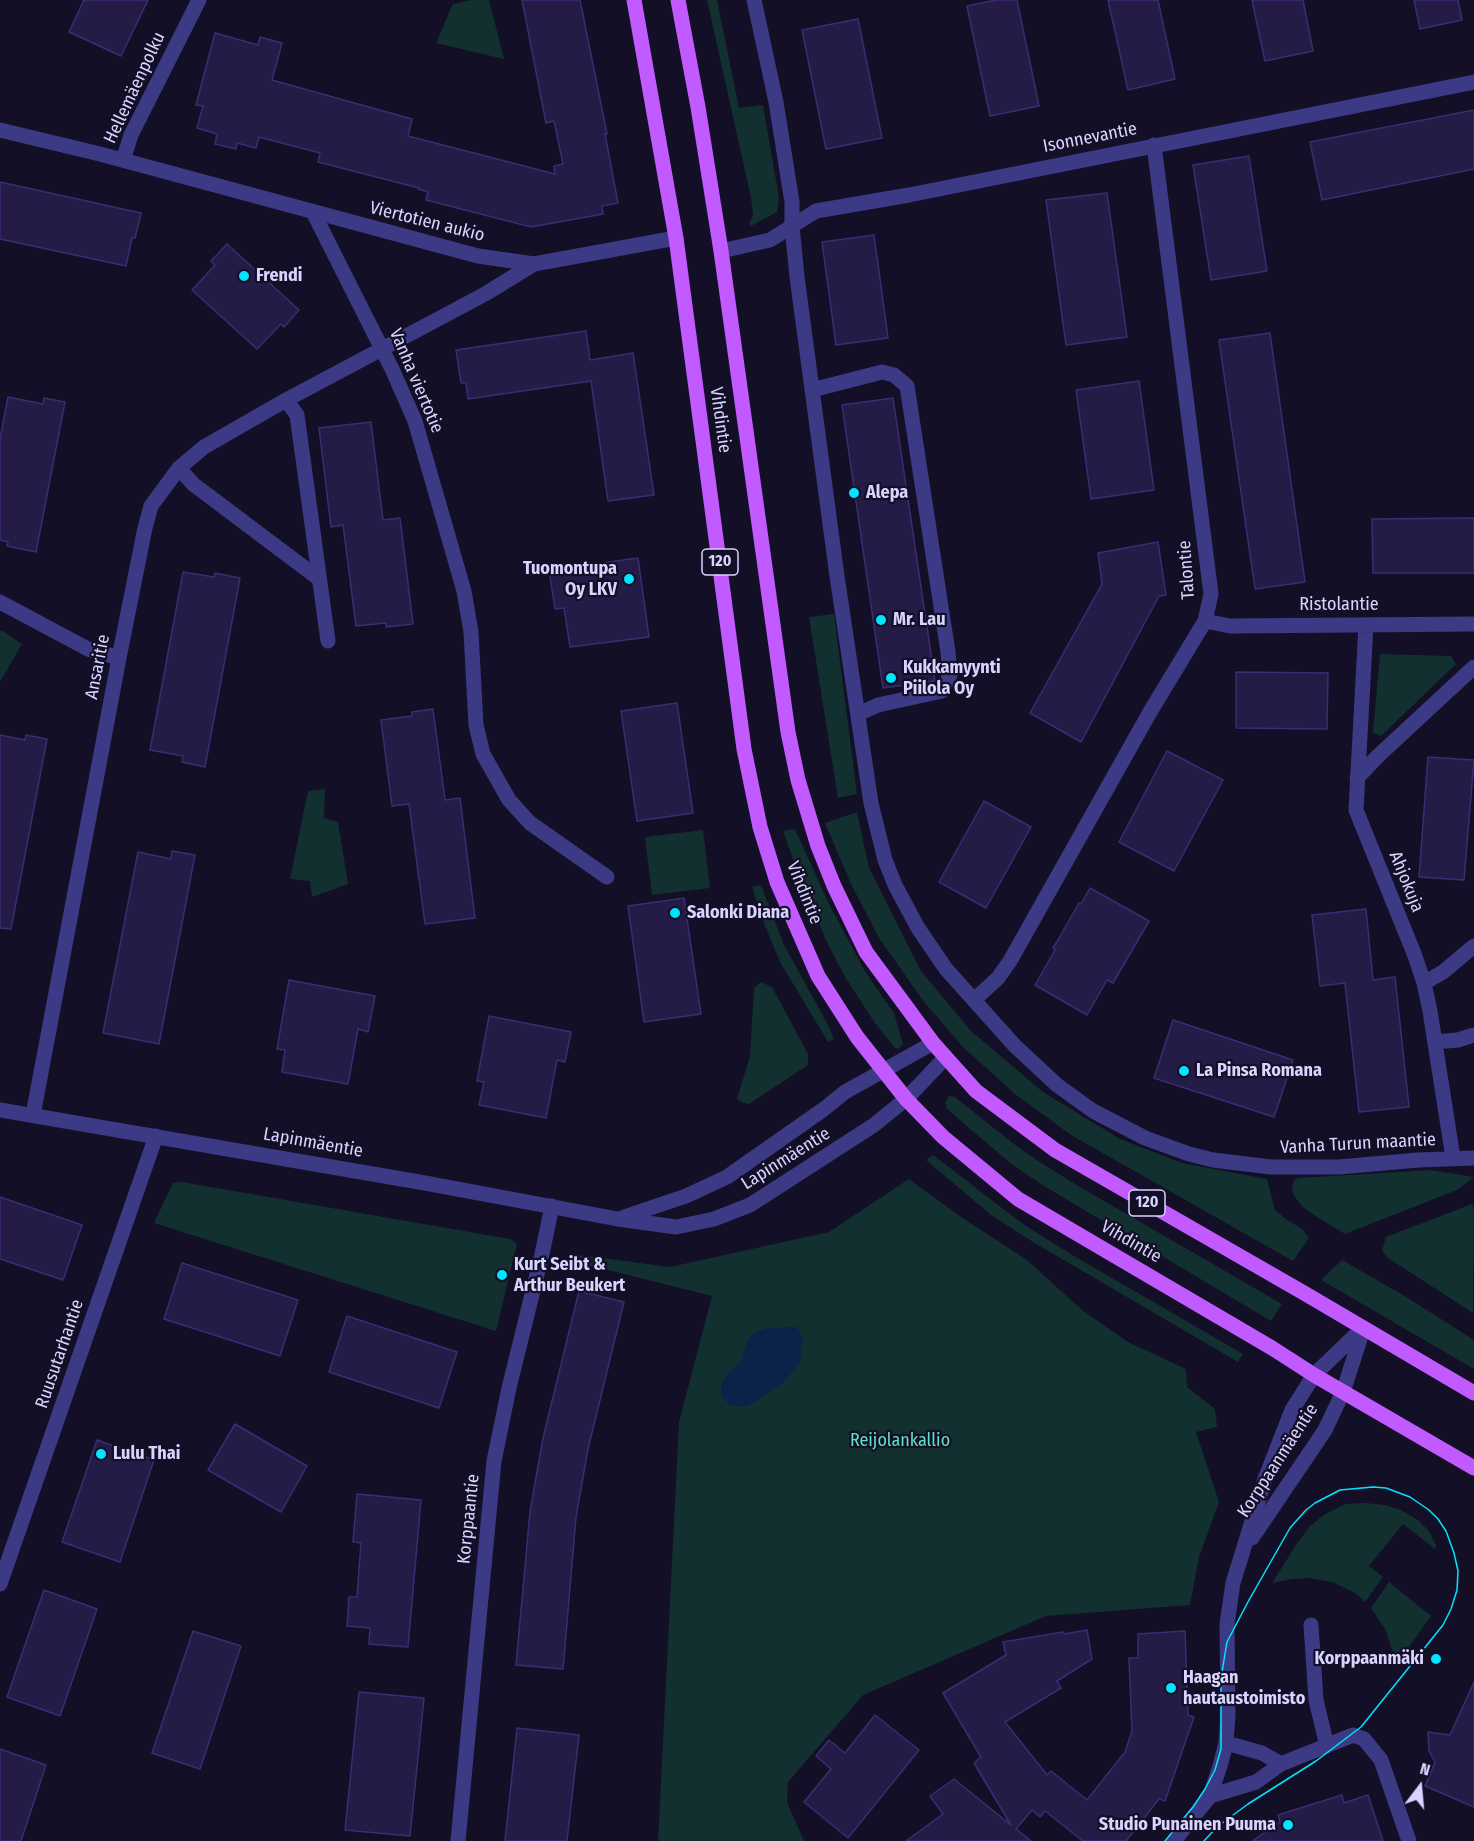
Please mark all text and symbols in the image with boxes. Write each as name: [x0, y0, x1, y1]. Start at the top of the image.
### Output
street label: Hellemäenpolku: [100, 29, 170, 147]
street label: Isonnevantie: [1041, 118, 1139, 158]
street label: Viertotien aukio: [367, 197, 487, 247]
place label: Frendi: [256, 265, 302, 287]
marker: Frendi: [237, 269, 251, 283]
street label: Vanha viertotie: [384, 326, 448, 436]
street label: Vihdintie: [705, 386, 735, 454]
place label: Alepa: [866, 482, 908, 504]
marker: Alepa: [847, 486, 861, 500]
street label: Talontie: [1174, 540, 1200, 600]
road number: 120: [702, 549, 738, 575]
place label: Tuomontupa Oy LKV: [523, 558, 617, 600]
marker: Tuomontupa Oy LKV: [622, 572, 636, 586]
street label: Ristolantie: [1299, 594, 1379, 616]
place label: Mr. Lau: [893, 609, 946, 631]
marker: Mr. Lau: [874, 613, 888, 627]
street label: Ansaritie: [81, 633, 115, 701]
place label: Kukkamyynti Piilola Oy: [903, 657, 1001, 700]
marker: Kukkamyynti Piilola Oy: [884, 671, 898, 685]
street label: Ahjokuja: [1384, 848, 1428, 916]
street label: Vihdintie: [782, 858, 826, 928]
place label: Salonki Diana: [687, 902, 789, 924]
marker: Salonki Diana: [668, 906, 682, 920]
place label: La Pinsa Romana: [1196, 1060, 1322, 1082]
marker: La Pinsa Romana: [1177, 1064, 1191, 1078]
street label: Lapinmäentie: [738, 1123, 834, 1195]
street label: Lapinmäentie: [262, 1124, 364, 1162]
street label: Vanha Turun maantie: [1280, 1129, 1436, 1159]
road number: 120: [1129, 1190, 1165, 1216]
street label: Vihdintie: [1097, 1216, 1165, 1268]
place label: Kurt Seibt & Arthur Beukert: [514, 1254, 625, 1296]
marker: Kurt Seibt & Arthur Beukert: [495, 1268, 509, 1282]
street label: Ruusutarhantie: [31, 1297, 89, 1411]
street label: Korppaanmäentie: [1233, 1400, 1323, 1522]
park label: Reijolankallio: [850, 1430, 950, 1452]
place label: Lulu Thai: [113, 1443, 180, 1465]
marker: Lulu Thai: [94, 1447, 108, 1461]
street label: Korppaantie: [454, 1473, 484, 1565]
place label: Korppaanmäki: [1315, 1648, 1424, 1670]
marker: Korppaanmäki: [1429, 1652, 1443, 1666]
place label: Haagan hautaustoimisto: [1183, 1667, 1305, 1710]
marker: Haagan hautaustoimisto: [1164, 1681, 1178, 1695]
north arrow: [1390, 1757, 1450, 1817]
text: N: [1418, 1759, 1432, 1780]
place label: Studio Punainen Puuma: [1099, 1814, 1276, 1836]
marker: Studio Punainen Puuma: [1281, 1818, 1295, 1832]

